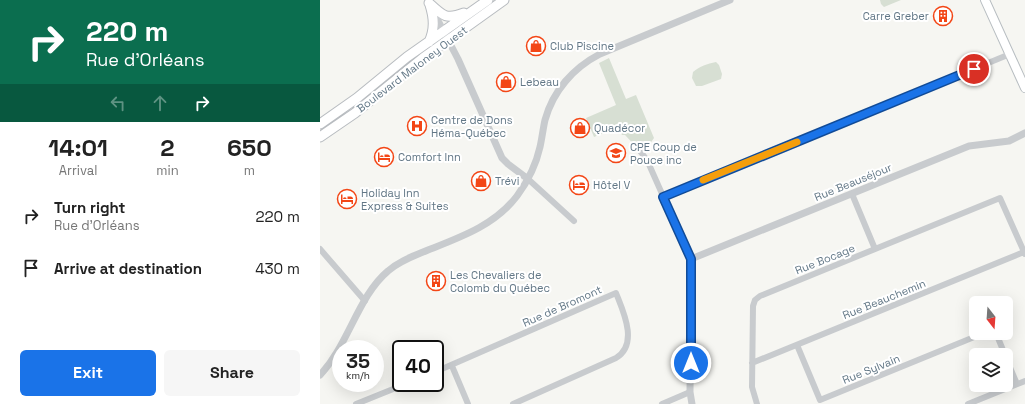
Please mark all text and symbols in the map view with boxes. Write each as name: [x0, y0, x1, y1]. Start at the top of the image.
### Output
building icon: Carre Greber: [932, 5, 954, 27]
place label: Carre Greber: [863, 9, 929, 23]
text: 220 m: [86, 13, 168, 49]
icon: right: [20, 16, 72, 68]
street label: Boulevard Maloney Ouest: [354, 23, 470, 115]
shop icon: Club Piscine: [525, 35, 547, 57]
place label: Club Piscine: [550, 39, 614, 53]
text: Rue d'Orléans: [86, 48, 204, 71]
pin: [957, 52, 991, 86]
icon: arrive: [963, 58, 985, 80]
shop icon: Lebeau: [495, 71, 517, 93]
place label: Lebeau: [520, 75, 559, 89]
icon: left: [107, 92, 129, 114]
icon: ahead: [149, 92, 171, 114]
icon: right: [191, 92, 213, 114]
place label: Centre de Dons Héma-Québec: [431, 113, 513, 140]
hospital icon: Centre de Dons Héma-Québec: [406, 115, 428, 137]
shop icon: Quadécor: [569, 117, 591, 139]
place label: Quadécor: [594, 121, 645, 135]
text: 14:01: [48, 132, 108, 163]
text: 2: [160, 132, 175, 163]
text: 650: [227, 132, 272, 163]
place label: CPE Coup de Pouce inc: [630, 140, 697, 167]
school or university icon: CPE Coup de Pouce inc: [605, 142, 627, 164]
hotel icon: Comfort Inn: [373, 146, 395, 168]
place label: Comfort Inn: [398, 150, 461, 164]
street label: Rue Beauséjour: [812, 160, 894, 204]
text: Arrival: [59, 162, 97, 179]
text: min: [156, 162, 179, 179]
text: m: [244, 162, 255, 179]
shop icon: Trévi: [470, 170, 492, 192]
place label: Trévi: [495, 174, 520, 188]
hotel icon: Hôtel V: [568, 174, 590, 196]
place label: Hôtel V: [593, 178, 631, 192]
place label: Holiday Inn Express & Suites: [361, 186, 449, 213]
hotel icon: Holiday Inn Express & Suites: [336, 188, 358, 210]
text: Turn right: [54, 198, 125, 217]
icon: right: [20, 205, 42, 227]
text: 220 m: [256, 207, 300, 226]
text: Rue d'Orléans: [54, 217, 140, 234]
street label: Rue Bocage: [793, 241, 857, 277]
icon: arrive: [20, 257, 42, 279]
text: Arrive at destination: [54, 259, 202, 278]
text: 430 m: [255, 259, 300, 278]
place label: Les Chevaliers de Colomb du Québec: [450, 268, 550, 295]
building icon: Les Chevaliers de Colomb du Québec: [425, 270, 447, 292]
street label: Rue Beauchemin: [840, 276, 928, 322]
street label: Rue de Bromont: [520, 282, 604, 330]
north arrow: [969, 296, 1013, 340]
map controls: [969, 296, 1013, 392]
speed limit sign: 40: [392, 340, 444, 392]
position arrow: [670, 342, 712, 384]
text: 35: [346, 348, 370, 374]
button: layers: [969, 348, 1013, 392]
button: Exit: [20, 350, 156, 396]
button: Share: [164, 350, 300, 396]
street label: Rue Sylvain: [840, 351, 902, 387]
text: km/h: [346, 369, 370, 382]

